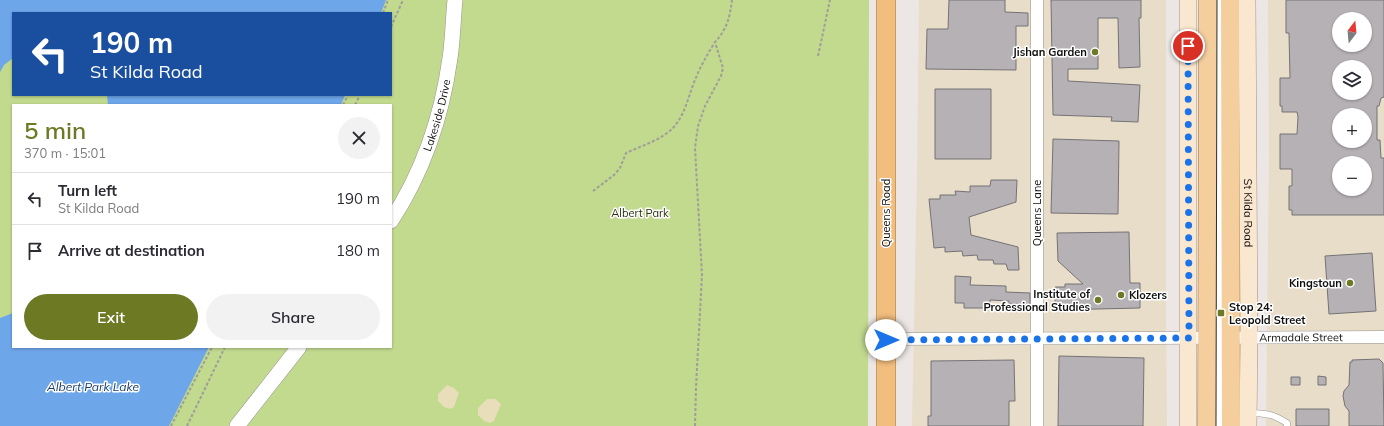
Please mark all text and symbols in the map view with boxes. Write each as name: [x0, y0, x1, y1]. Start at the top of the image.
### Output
north arrow: [1332, 12, 1372, 52]
map controls: [1332, 12, 1372, 196]
text: 190 m: [90, 25, 173, 60]
icon: left: [24, 28, 76, 80]
pin: [1171, 29, 1205, 63]
icon: arrive: [1177, 35, 1199, 57]
place label: Jishan Garden: [1013, 45, 1087, 59]
marker: Jishan Garden: [1090, 47, 1100, 57]
text: St Kilda Road: [90, 60, 203, 83]
button: layers: [1332, 60, 1372, 100]
street label: Lakeside Drive: [420, 78, 453, 153]
button: +: [1332, 108, 1372, 148]
text: 5 min: [24, 115, 86, 145]
button: close: [338, 117, 380, 159]
text: 370 m · 15:01: [24, 145, 106, 161]
button: −: [1332, 156, 1372, 196]
street label: Queens Road: [879, 179, 893, 247]
street label: St Kilda Road: [1241, 179, 1255, 247]
street label: Queens Lane: [1030, 180, 1044, 246]
text: Turn left: [58, 181, 117, 200]
icon: left: [24, 188, 46, 210]
text: 190 m: [336, 189, 380, 208]
text: St Kilda Road: [58, 200, 139, 216]
park label: Albert Park: [611, 206, 669, 220]
icon: arrive: [24, 240, 46, 262]
text: Arrive at destination: [58, 241, 205, 260]
text: 180 m: [336, 241, 380, 260]
place label: Kingstoun: [1289, 276, 1342, 290]
marker: Kingstoun: [1345, 278, 1355, 288]
place label: Institute of Professional Studies: [983, 287, 1091, 314]
place label: Klozers: [1129, 288, 1168, 302]
marker: Klozers: [1116, 290, 1126, 300]
button: Exit: [24, 294, 198, 340]
button: Share: [206, 294, 380, 340]
marker: Institute of Professional Studies: [1093, 295, 1103, 305]
place label: Stop 24: Leopold Street: [1229, 300, 1305, 327]
marker: Stop 24: Leopold Street: [1216, 308, 1226, 318]
position arrow: [865, 319, 907, 361]
street label: Armadale Street: [1259, 330, 1343, 345]
water label: Albert Park Lake: [46, 379, 140, 394]

